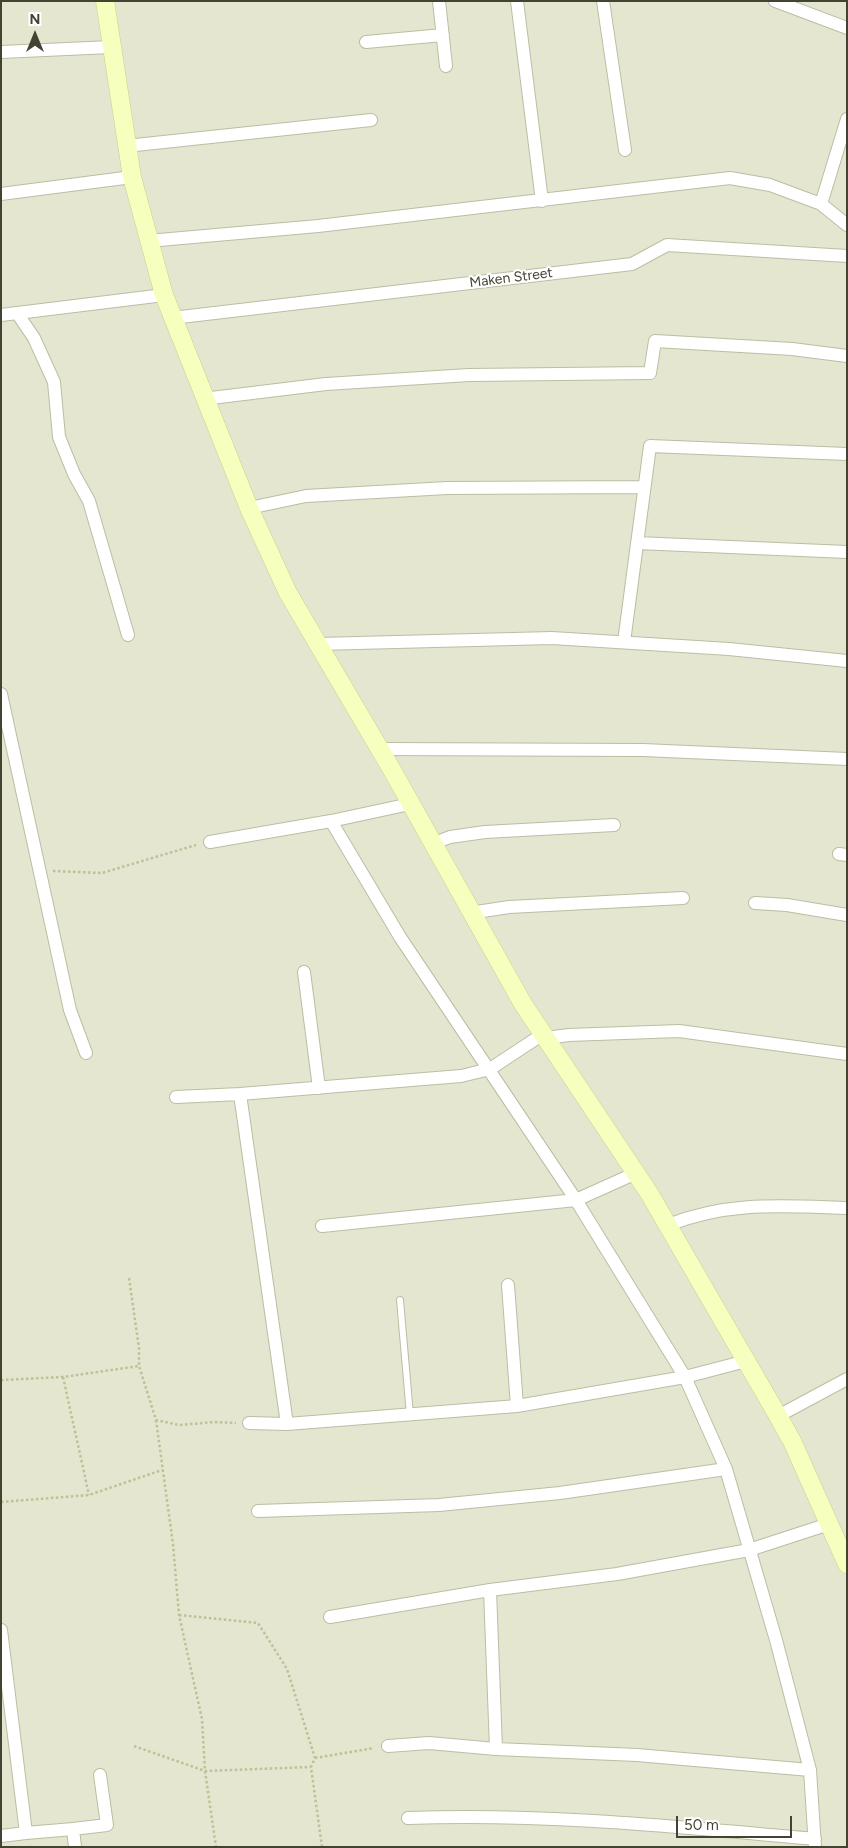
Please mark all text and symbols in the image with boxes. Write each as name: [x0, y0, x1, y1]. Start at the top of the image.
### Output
north arrow: [10, 10, 60, 60]
text: N: [30, 11, 40, 28]
street label: Maken Street: [468, 265, 554, 291]
scale bar: [678, 1806, 794, 1838]
text: 50 m: [684, 1816, 719, 1834]

